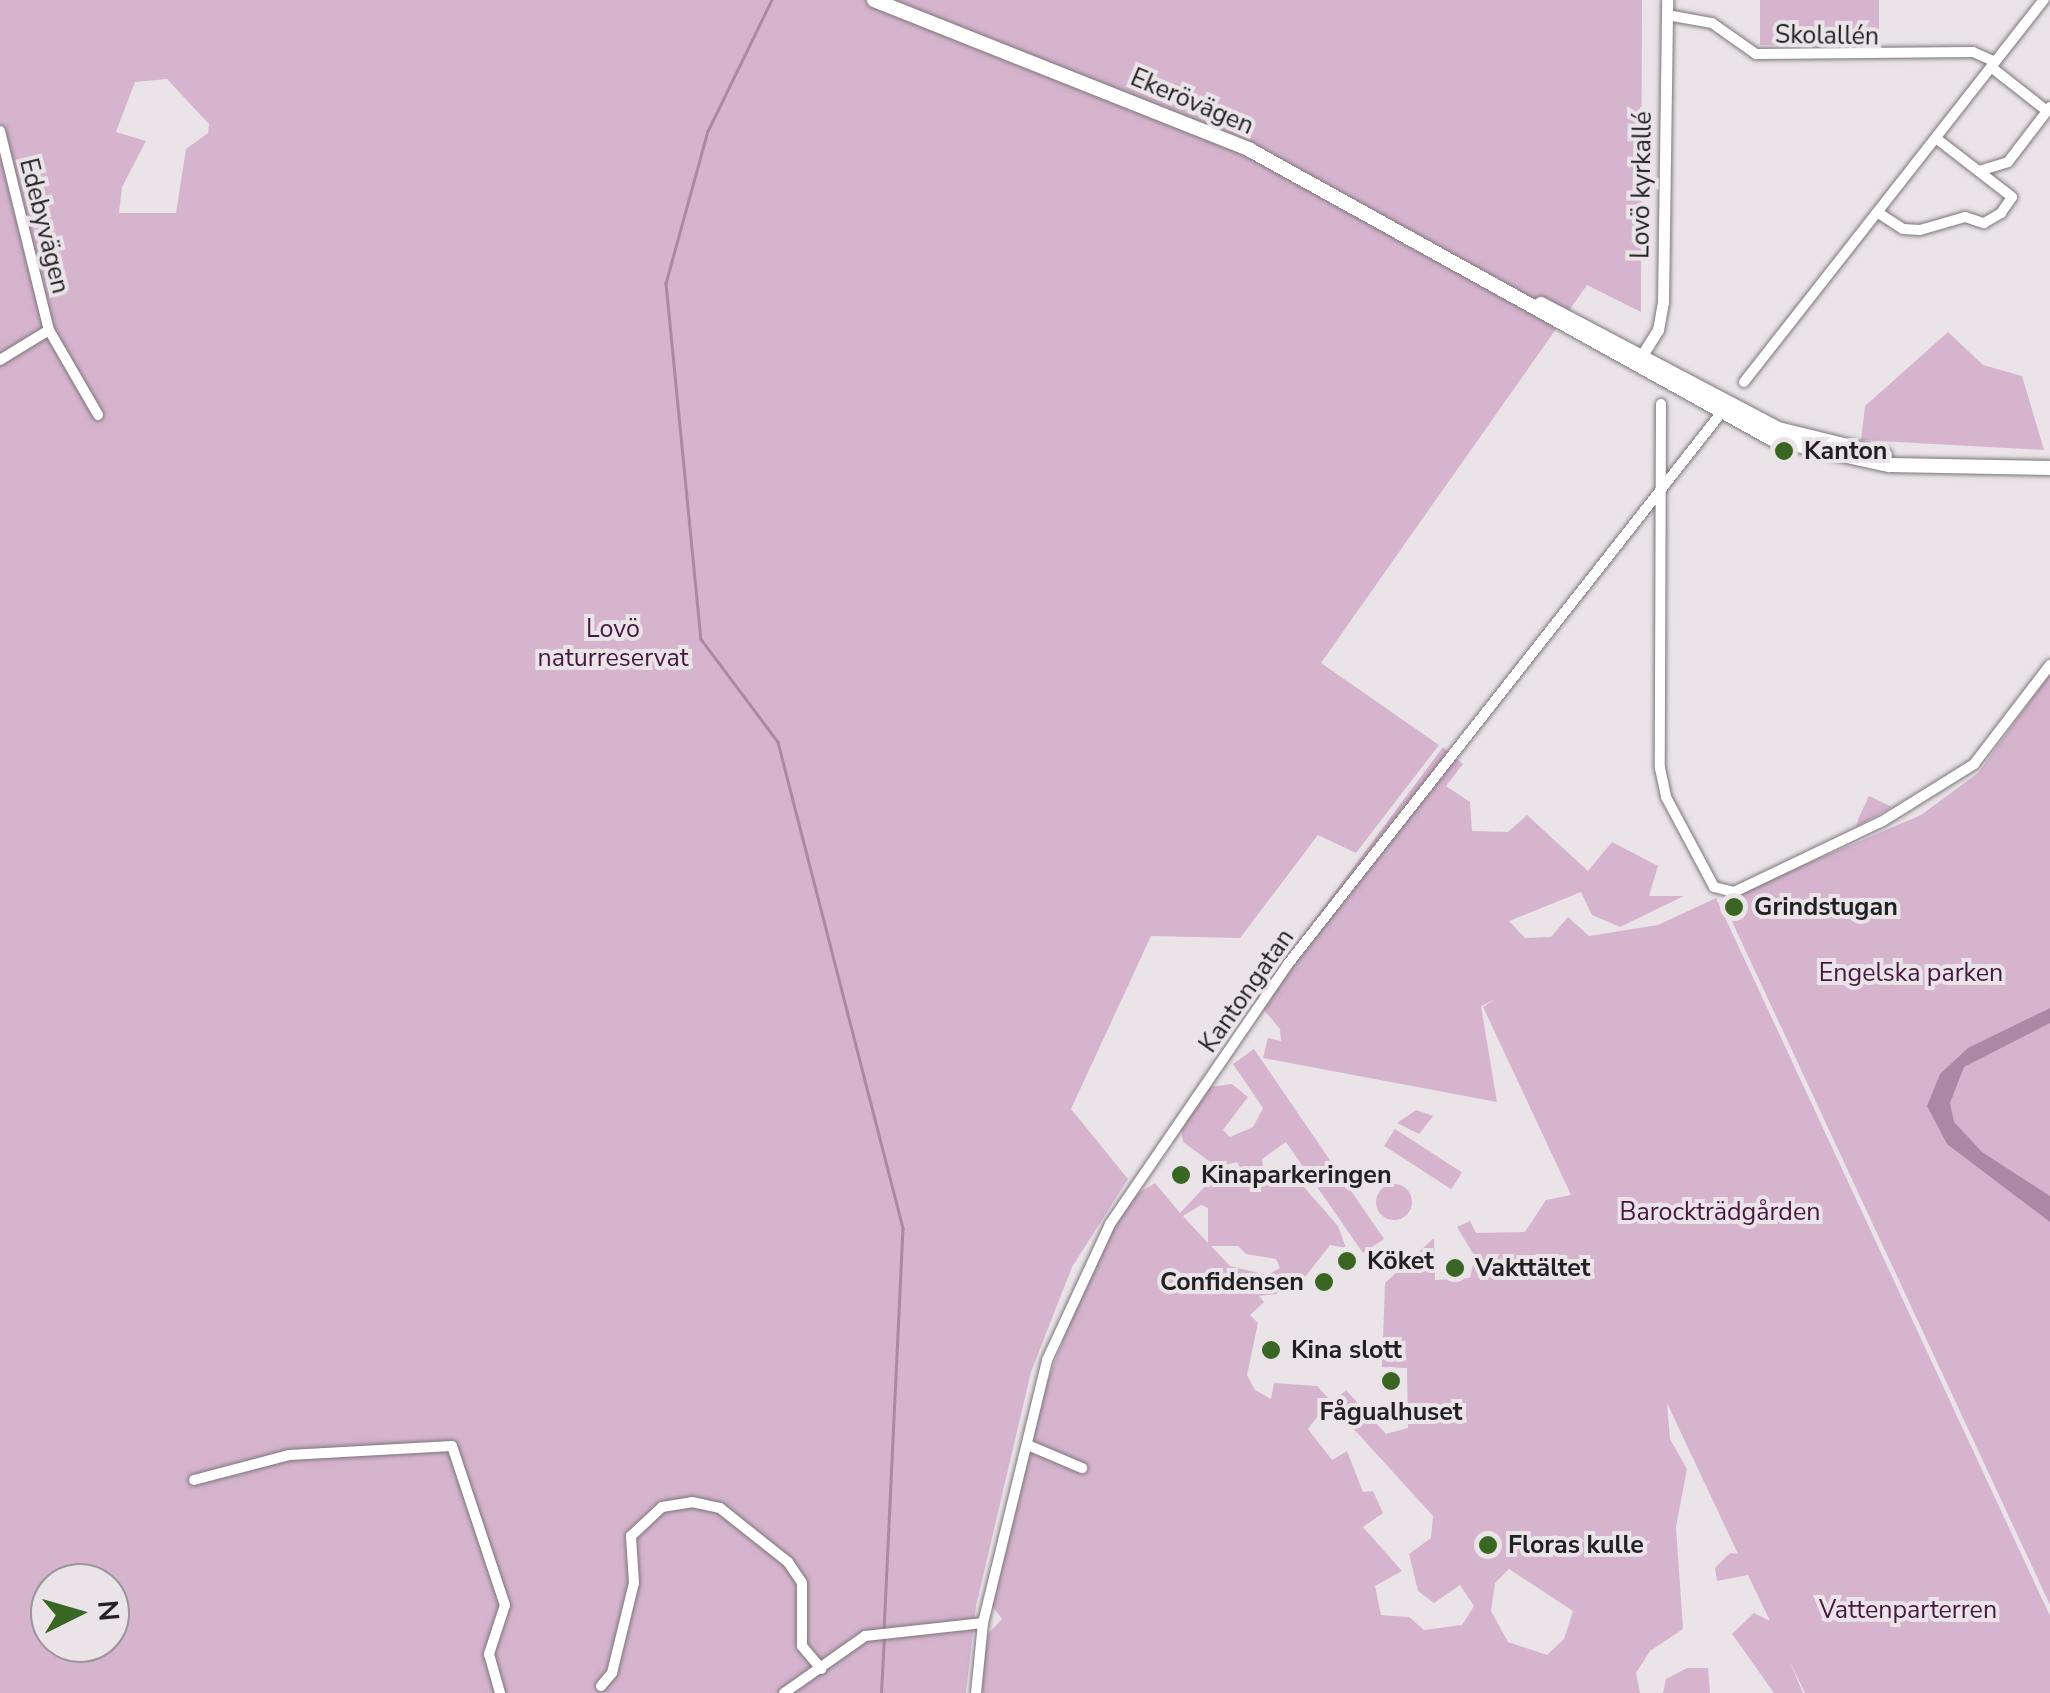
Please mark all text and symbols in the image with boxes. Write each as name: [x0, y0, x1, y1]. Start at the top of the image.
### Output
street label: Skolallén: [1775, 20, 1879, 52]
street label: Ekerövägen: [1126, 63, 1258, 141]
street label: Lovö kyrkallé: [1626, 111, 1658, 259]
street label: Edebyvägen: [13, 155, 75, 297]
place label: Kanton: [1804, 436, 1887, 466]
marker: Kanton: [1773, 440, 1795, 462]
park label: Lovö naturreservat: [538, 615, 688, 674]
place label: Grindstugan: [1754, 892, 1898, 922]
marker: Grindstugan: [1723, 896, 1745, 918]
street label: Kantongatan: [1193, 923, 1301, 1059]
park label: Engelska parken: [1819, 958, 2003, 988]
place label: Kinaparkeringen: [1201, 1160, 1392, 1190]
marker: Kinaparkeringen: [1170, 1164, 1192, 1186]
park label: Barockträdgården: [1620, 1197, 1820, 1227]
place label: Köket: [1367, 1246, 1434, 1276]
marker: Köket: [1336, 1250, 1358, 1272]
place label: Vakttältet: [1475, 1253, 1590, 1283]
marker: Vakttältet: [1444, 1257, 1466, 1279]
place label: Confidensen: [1160, 1267, 1304, 1297]
marker: Confidensen: [1313, 1271, 1335, 1293]
place label: Kina slott: [1291, 1335, 1402, 1365]
marker: Kina slott: [1260, 1339, 1282, 1361]
marker: Fågualhuset: [1380, 1370, 1402, 1392]
place label: Fågualhuset: [1320, 1397, 1462, 1427]
place label: Floras kulle: [1508, 1530, 1644, 1560]
marker: Floras kulle: [1477, 1534, 1499, 1556]
north arrow: [30, 1563, 130, 1663]
park label: Vattenparterren: [1819, 1595, 1997, 1625]
text: N: [88, 1598, 128, 1623]

